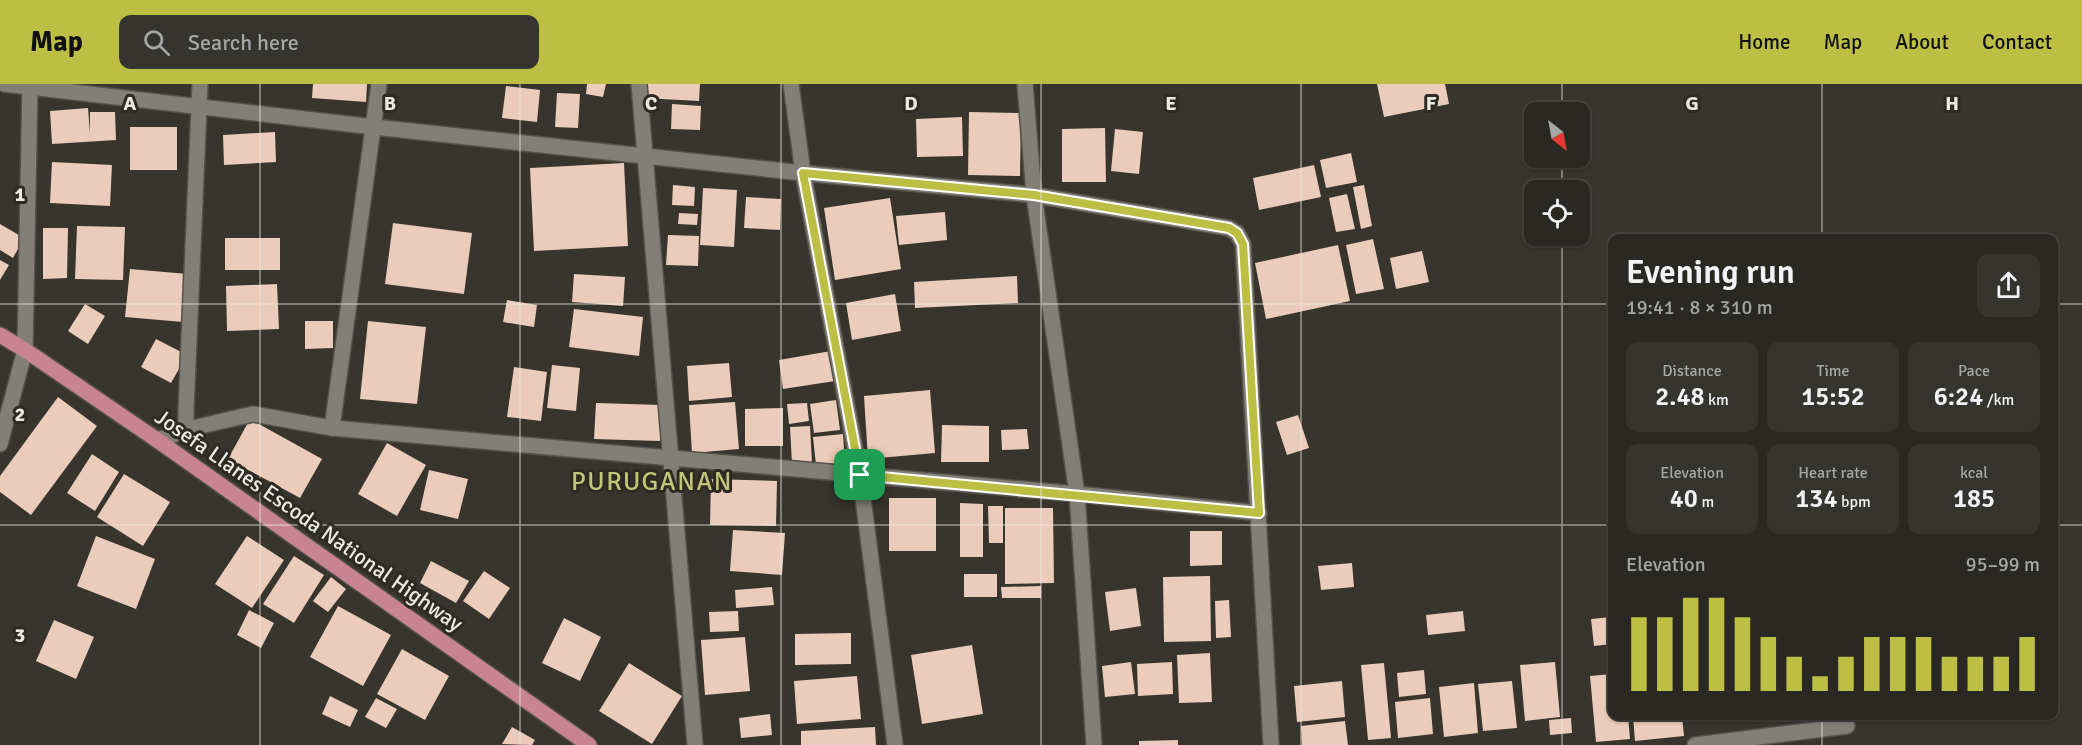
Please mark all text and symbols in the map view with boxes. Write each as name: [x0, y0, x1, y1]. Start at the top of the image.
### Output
search box: [119, 15, 539, 69]
text: Map: [30, 25, 83, 59]
icon: search: [140, 26, 173, 59]
text: Search here: [188, 29, 299, 56]
text: Home: [1738, 29, 1791, 55]
text: Map: [1824, 29, 1862, 55]
text: About: [1895, 29, 1949, 55]
text: Contact: [1982, 29, 2052, 55]
text: A: [124, 91, 137, 116]
text: B: [384, 91, 396, 116]
text: C: [645, 91, 657, 116]
text: D: [904, 91, 918, 116]
text: E: [1165, 91, 1177, 116]
text: F: [1426, 91, 1437, 116]
text: G: [1685, 91, 1699, 116]
text: H: [1945, 91, 1959, 116]
north arrow: [1524, 102, 1590, 168]
map controls: [1524, 102, 1590, 246]
button: locate: [1524, 180, 1590, 246]
text: 1: [15, 182, 26, 207]
text: Evening run: [1626, 252, 1795, 293]
button: share: [1977, 254, 2040, 317]
text: 19:41 · 8 × 310 m: [1626, 295, 1773, 320]
text: Distance: [1662, 361, 1722, 381]
text: Time: [1817, 361, 1849, 381]
text: Pace: [1958, 361, 1990, 381]
text: 2.48: [1655, 381, 1704, 413]
text: 15:52: [1801, 381, 1865, 413]
text: 6:24: [1934, 381, 1983, 413]
text: km: [1704, 390, 1729, 410]
text: /km: [1983, 390, 2014, 410]
text: 2: [15, 402, 25, 427]
street label: Josefa Llanes Escoda National Highway: [150, 403, 469, 637]
pin: [834, 449, 885, 500]
icon: arrive: [843, 458, 876, 491]
text: Elevation: [1660, 463, 1724, 483]
text: Heart rate: [1798, 463, 1868, 483]
text: kcal: [1960, 463, 1988, 483]
district label: PURUGANAN: [571, 466, 733, 498]
text: 40: [1670, 483, 1698, 515]
text: 134: [1795, 483, 1837, 515]
text: 185: [1953, 483, 1995, 515]
text: m: [1698, 492, 1714, 512]
text: bpm: [1837, 492, 1871, 512]
text: Elevation: [1626, 552, 1706, 577]
text: 95–99 m: [1966, 552, 2040, 577]
text: 3: [15, 623, 25, 648]

